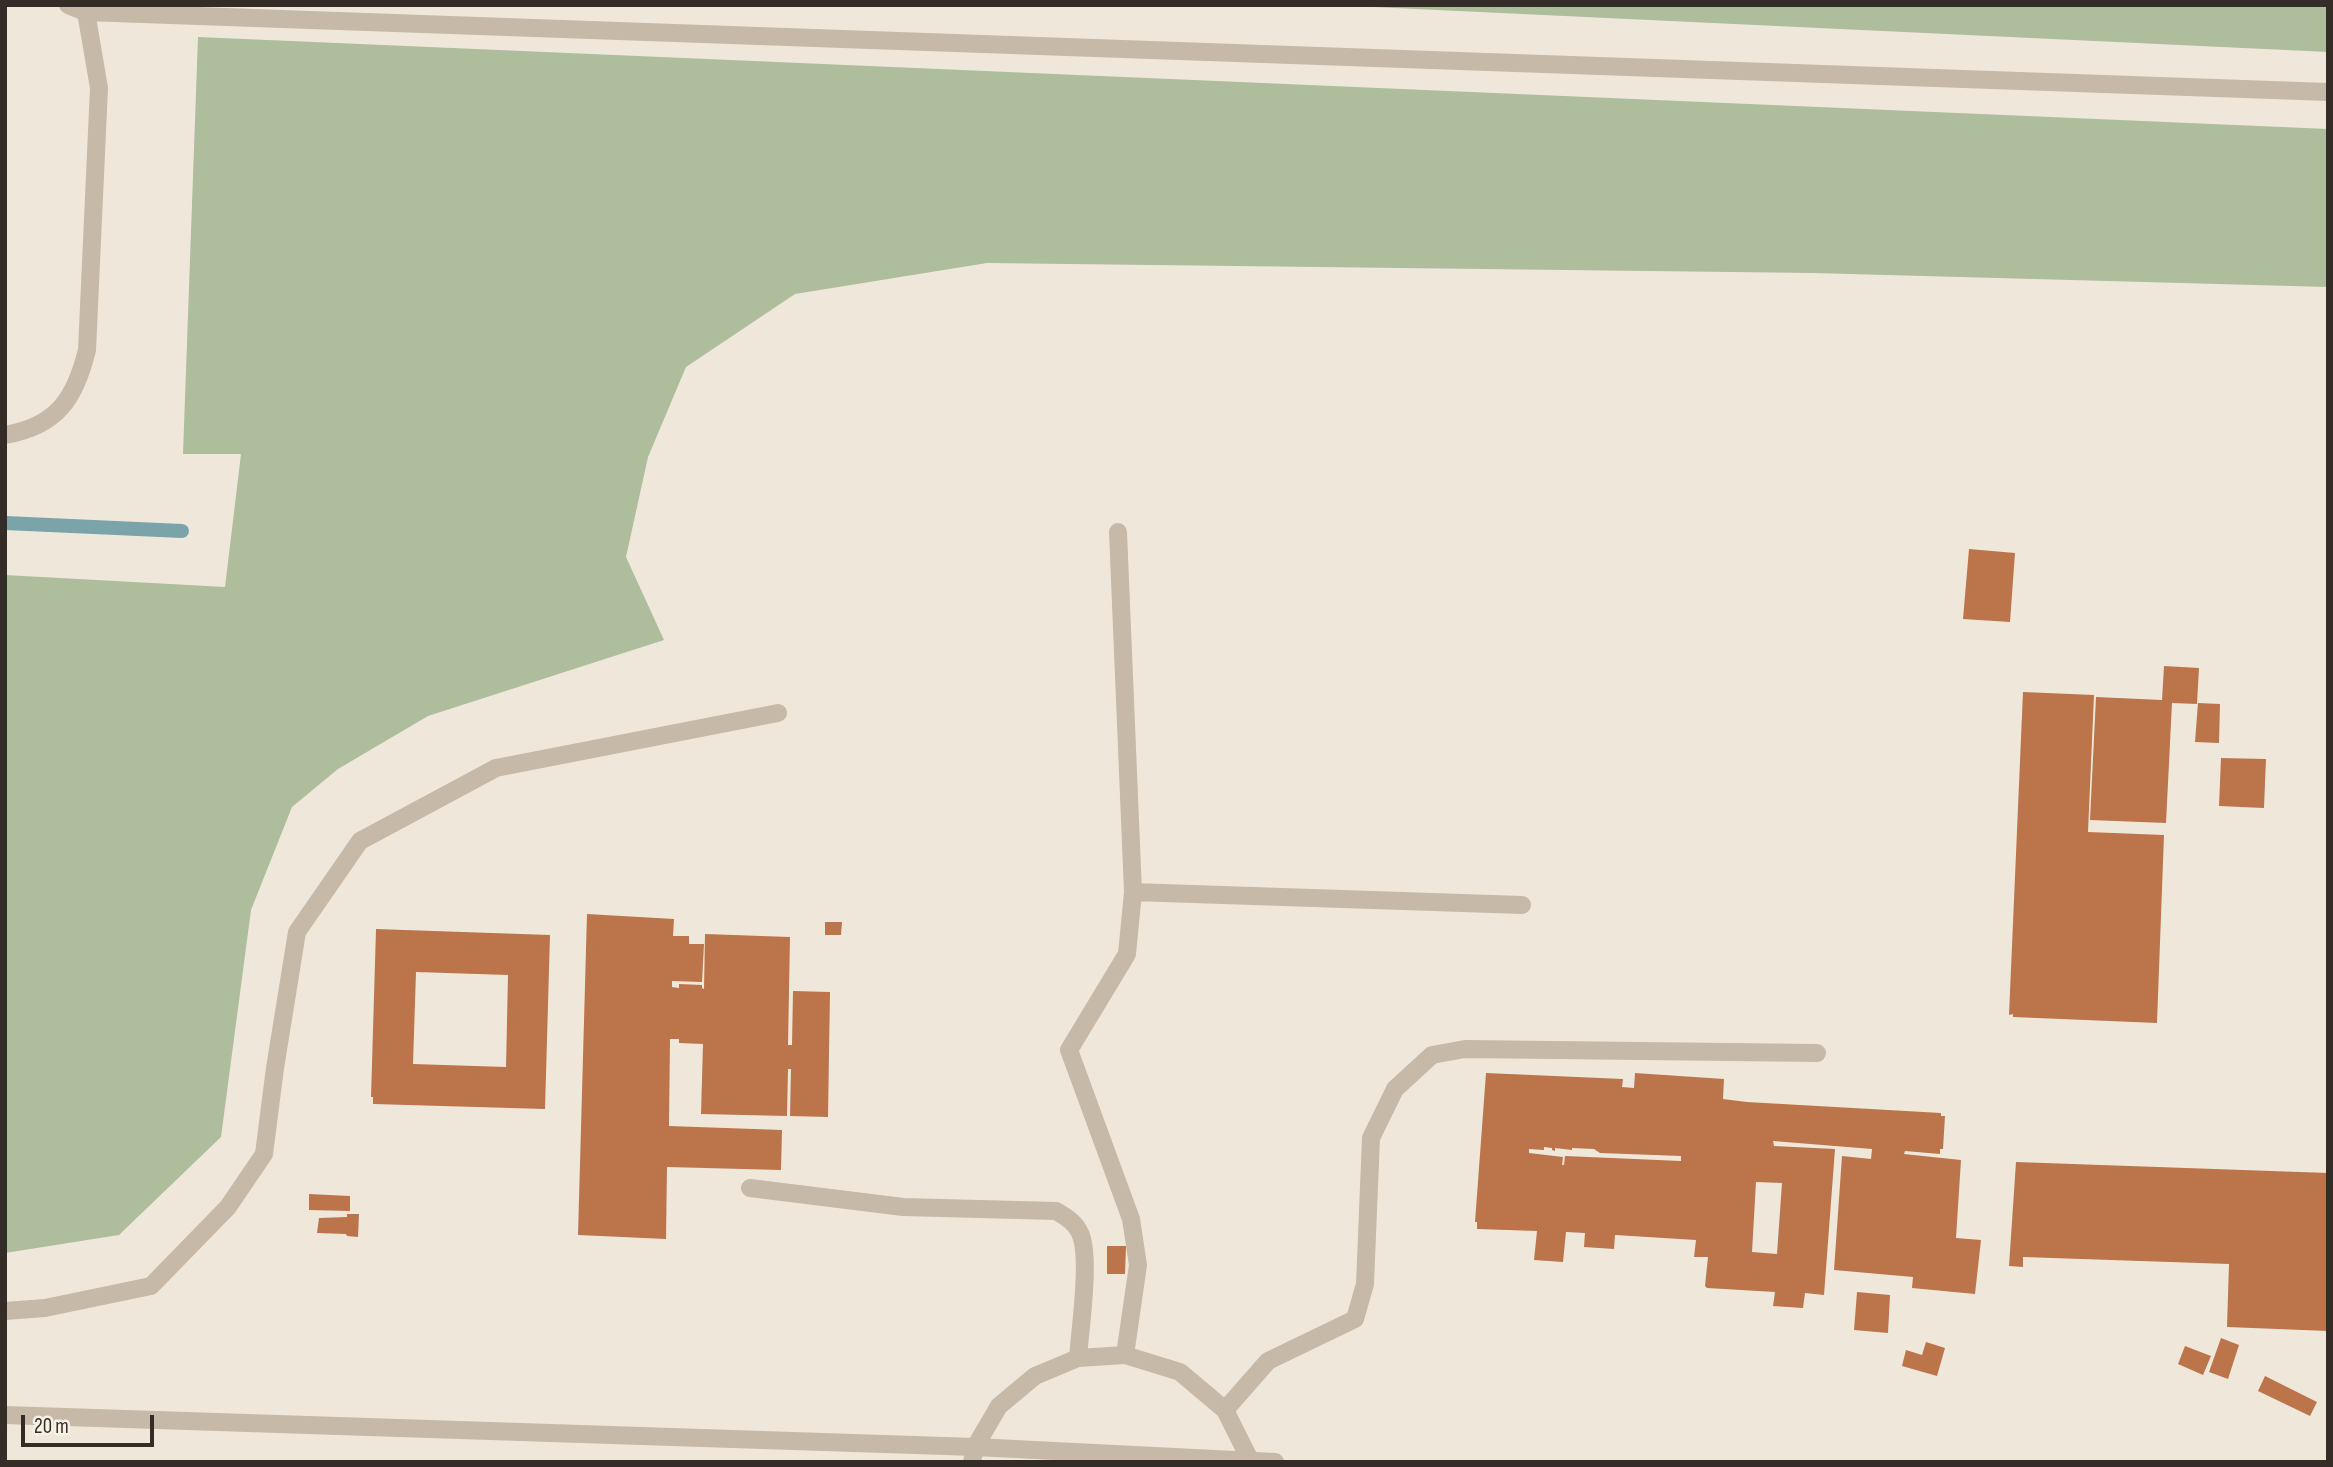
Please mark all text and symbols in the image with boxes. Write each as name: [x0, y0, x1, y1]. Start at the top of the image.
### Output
scale bar: [24, 1400, 158, 1444]
text: 20 m: [34, 1414, 69, 1439]

